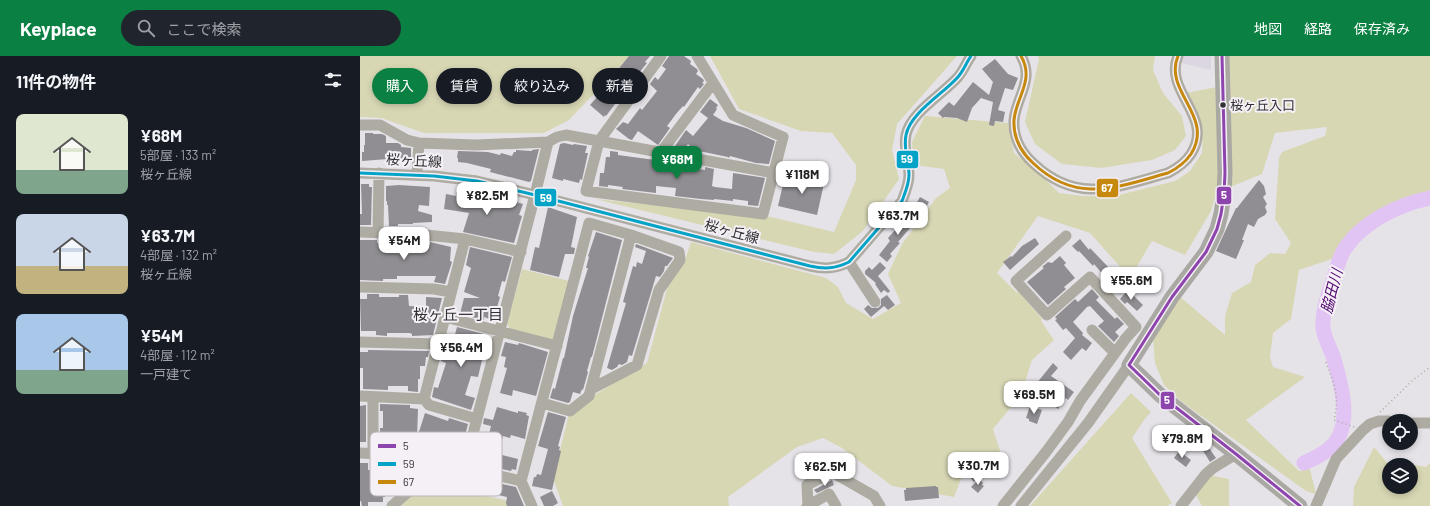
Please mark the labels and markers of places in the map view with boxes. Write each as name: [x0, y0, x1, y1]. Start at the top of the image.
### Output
place label: 桜ヶ丘入口: [1230, 97, 1295, 113]
marker: 桜ヶ丘入口: [1218, 100, 1228, 110]
pin: ¥68M: [653, 146, 701, 180]
pin: ¥118M: [774, 161, 830, 195]
pin: ¥82.5M: [454, 182, 520, 216]
pin: ¥63.7M: [865, 202, 931, 236]
pin: ¥54M: [380, 227, 428, 261]
pin: ¥55.6M: [1098, 267, 1164, 301]
pin: ¥56.4M: [428, 334, 494, 368]
pin: ¥69.5M: [1001, 381, 1067, 415]
pin: ¥79.8M: [1149, 425, 1215, 459]
pin: ¥30.7M: [945, 452, 1011, 486]
pin: ¥62.5M: [792, 453, 858, 487]

